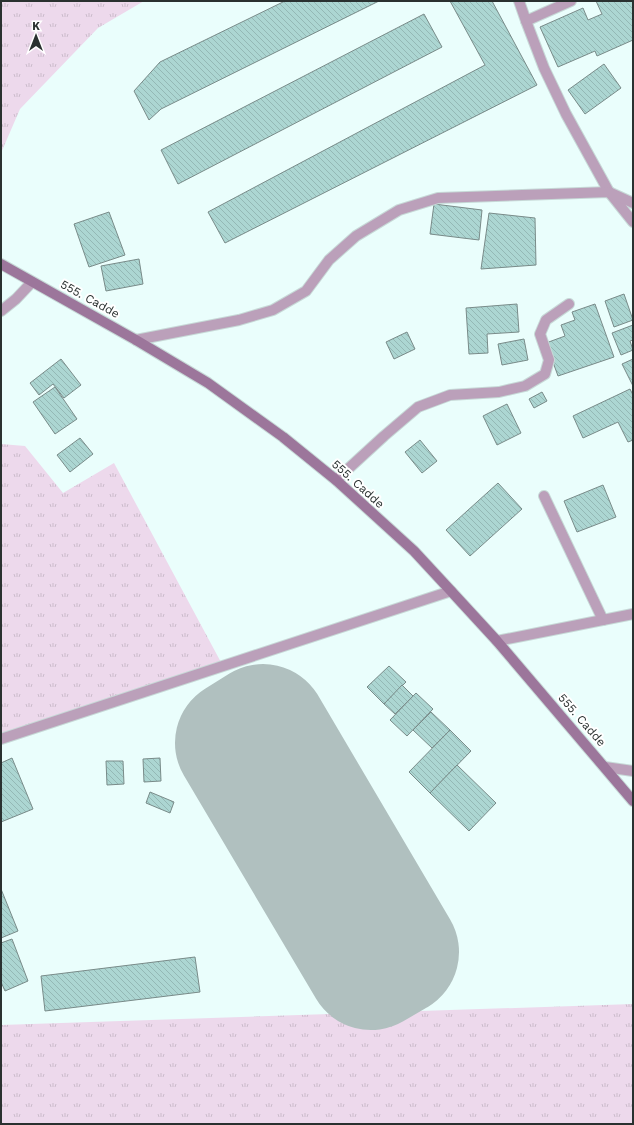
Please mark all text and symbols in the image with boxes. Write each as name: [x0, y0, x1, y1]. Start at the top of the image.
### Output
north arrow: [16, 16, 56, 56]
text: K: [32, 20, 40, 33]
street label: 555. Cadde: [58, 277, 122, 321]
street label: 555. Cadde: [329, 457, 387, 511]
street label: 555. Cadde: [555, 691, 609, 749]

